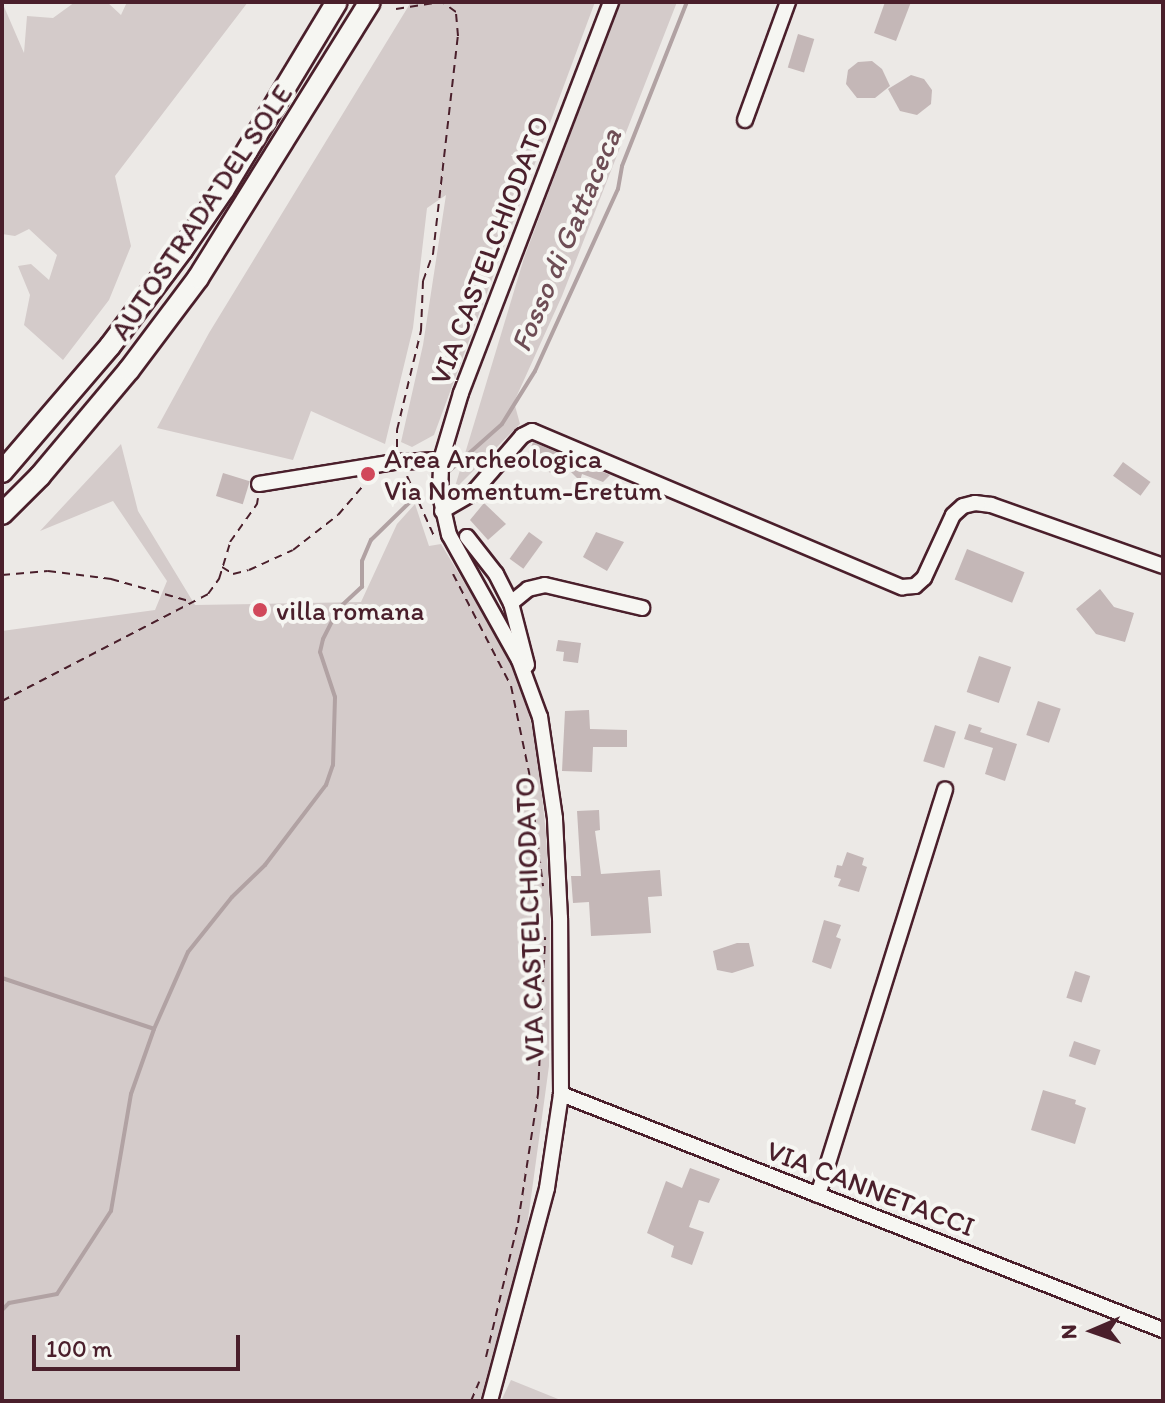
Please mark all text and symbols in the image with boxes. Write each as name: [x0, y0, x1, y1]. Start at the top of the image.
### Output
street label: AUTOSTRADA DEL SOLE: [103, 78, 299, 346]
street label: VIA CASTELCHIODATO: [422, 109, 556, 391]
water label: Fosso di Gattaceca: [503, 123, 629, 357]
place label: Area Archeologica Via Nomentum-Eretum: [384, 441, 662, 507]
marker: Area Archeologica Via Nomentum-Eretum: [359, 465, 377, 483]
place label: villa romana: [276, 593, 424, 627]
marker: villa romana: [251, 601, 269, 619]
street label: VIA CASTELCHIODATO: [507, 774, 551, 1064]
street label: VIA CANNETACCI: [762, 1133, 980, 1243]
north arrow: [1053, 1291, 1133, 1371]
scale bar: [36, 1319, 244, 1369]
text: N: [1055, 1324, 1082, 1340]
text: 100 m: [46, 1334, 112, 1363]

